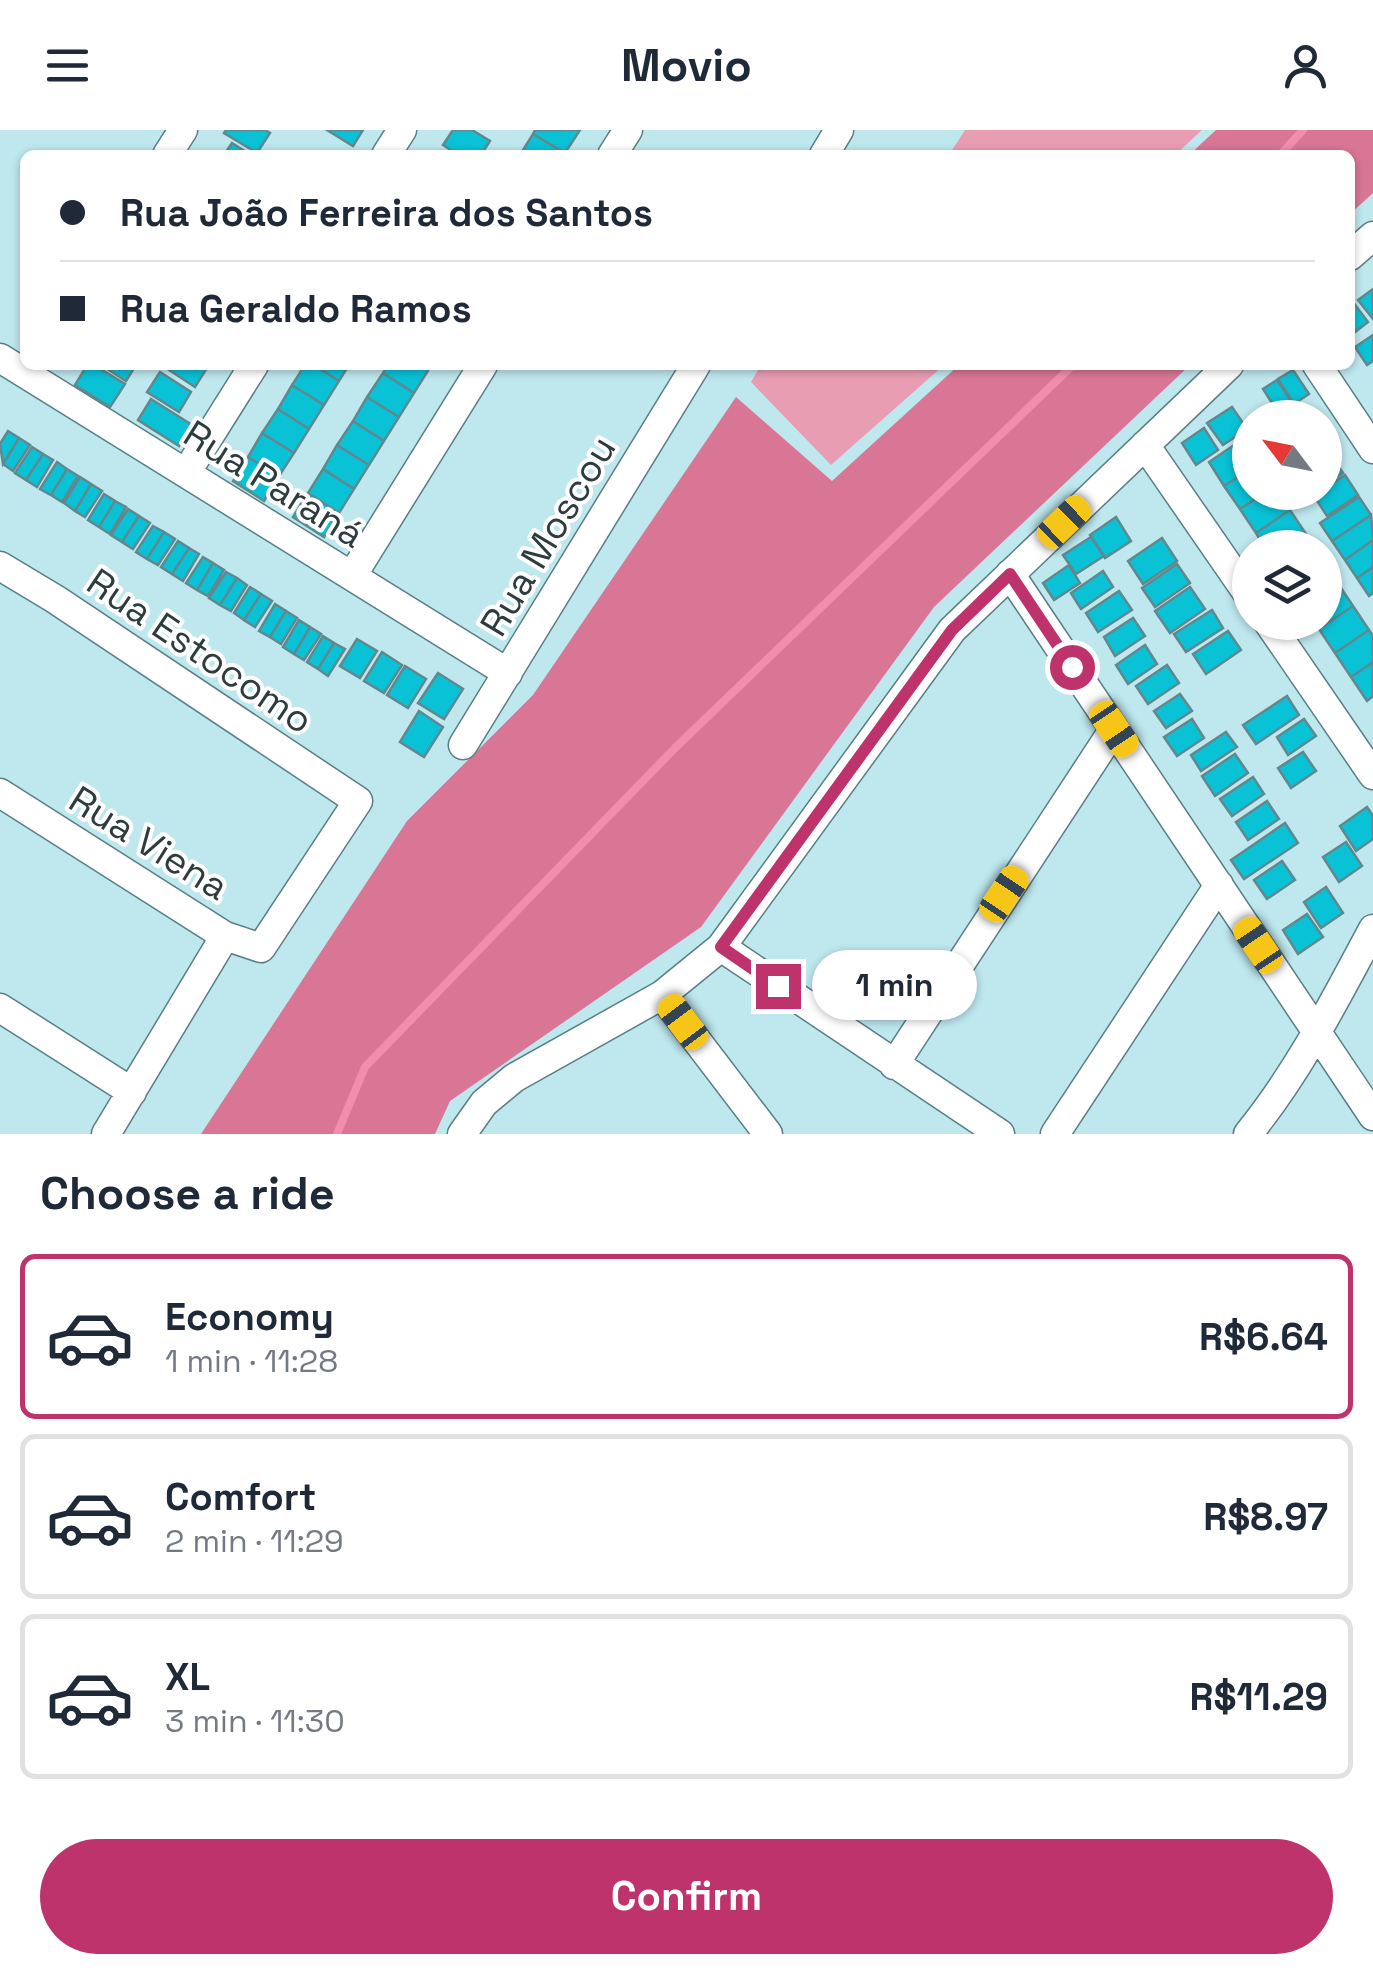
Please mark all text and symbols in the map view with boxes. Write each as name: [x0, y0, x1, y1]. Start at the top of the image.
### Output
text: Movio: [621, 37, 752, 94]
icon: menu: [40, 38, 95, 93]
icon: person: [1278, 38, 1333, 93]
text: Rua João Ferreira dos Santos: [120, 189, 653, 237]
text: Rua Geraldo Ramos: [120, 285, 472, 333]
north arrow: [1232, 400, 1342, 510]
map controls: [1232, 400, 1342, 640]
street label: Rua Paraná: [175, 410, 373, 558]
street label: Rua Moscou: [470, 427, 626, 645]
car: [1032, 490, 1096, 554]
button: layers: [1232, 530, 1342, 640]
street label: Rua Estocomo: [78, 558, 322, 744]
route start: [1050, 645, 1095, 690]
car: [1085, 696, 1143, 762]
street label: Rua Viena: [60, 775, 238, 911]
car: [975, 861, 1033, 927]
car: [1229, 912, 1287, 978]
callout: 1 min: [813, 951, 978, 1021]
route end: [756, 964, 801, 1009]
text: 1 min: [855, 965, 934, 1005]
car: [653, 989, 713, 1055]
text: Choose a ride: [40, 1165, 335, 1222]
icon: car: [45, 1292, 135, 1382]
text: Economy: [165, 1293, 334, 1341]
text: R$6.64: [1199, 1313, 1328, 1361]
text: 1 min · 11:28: [165, 1341, 338, 1381]
icon: car: [45, 1472, 135, 1562]
text: Comfort: [165, 1473, 316, 1521]
text: R$8.97: [1203, 1493, 1328, 1541]
text: 2 min · 11:29: [165, 1521, 344, 1561]
icon: car: [45, 1652, 135, 1742]
text: XL: [165, 1653, 210, 1701]
text: R$11.29: [1189, 1673, 1328, 1721]
text: 3 min · 11:30: [165, 1701, 345, 1741]
button: Confirm: [40, 1839, 1333, 1954]

